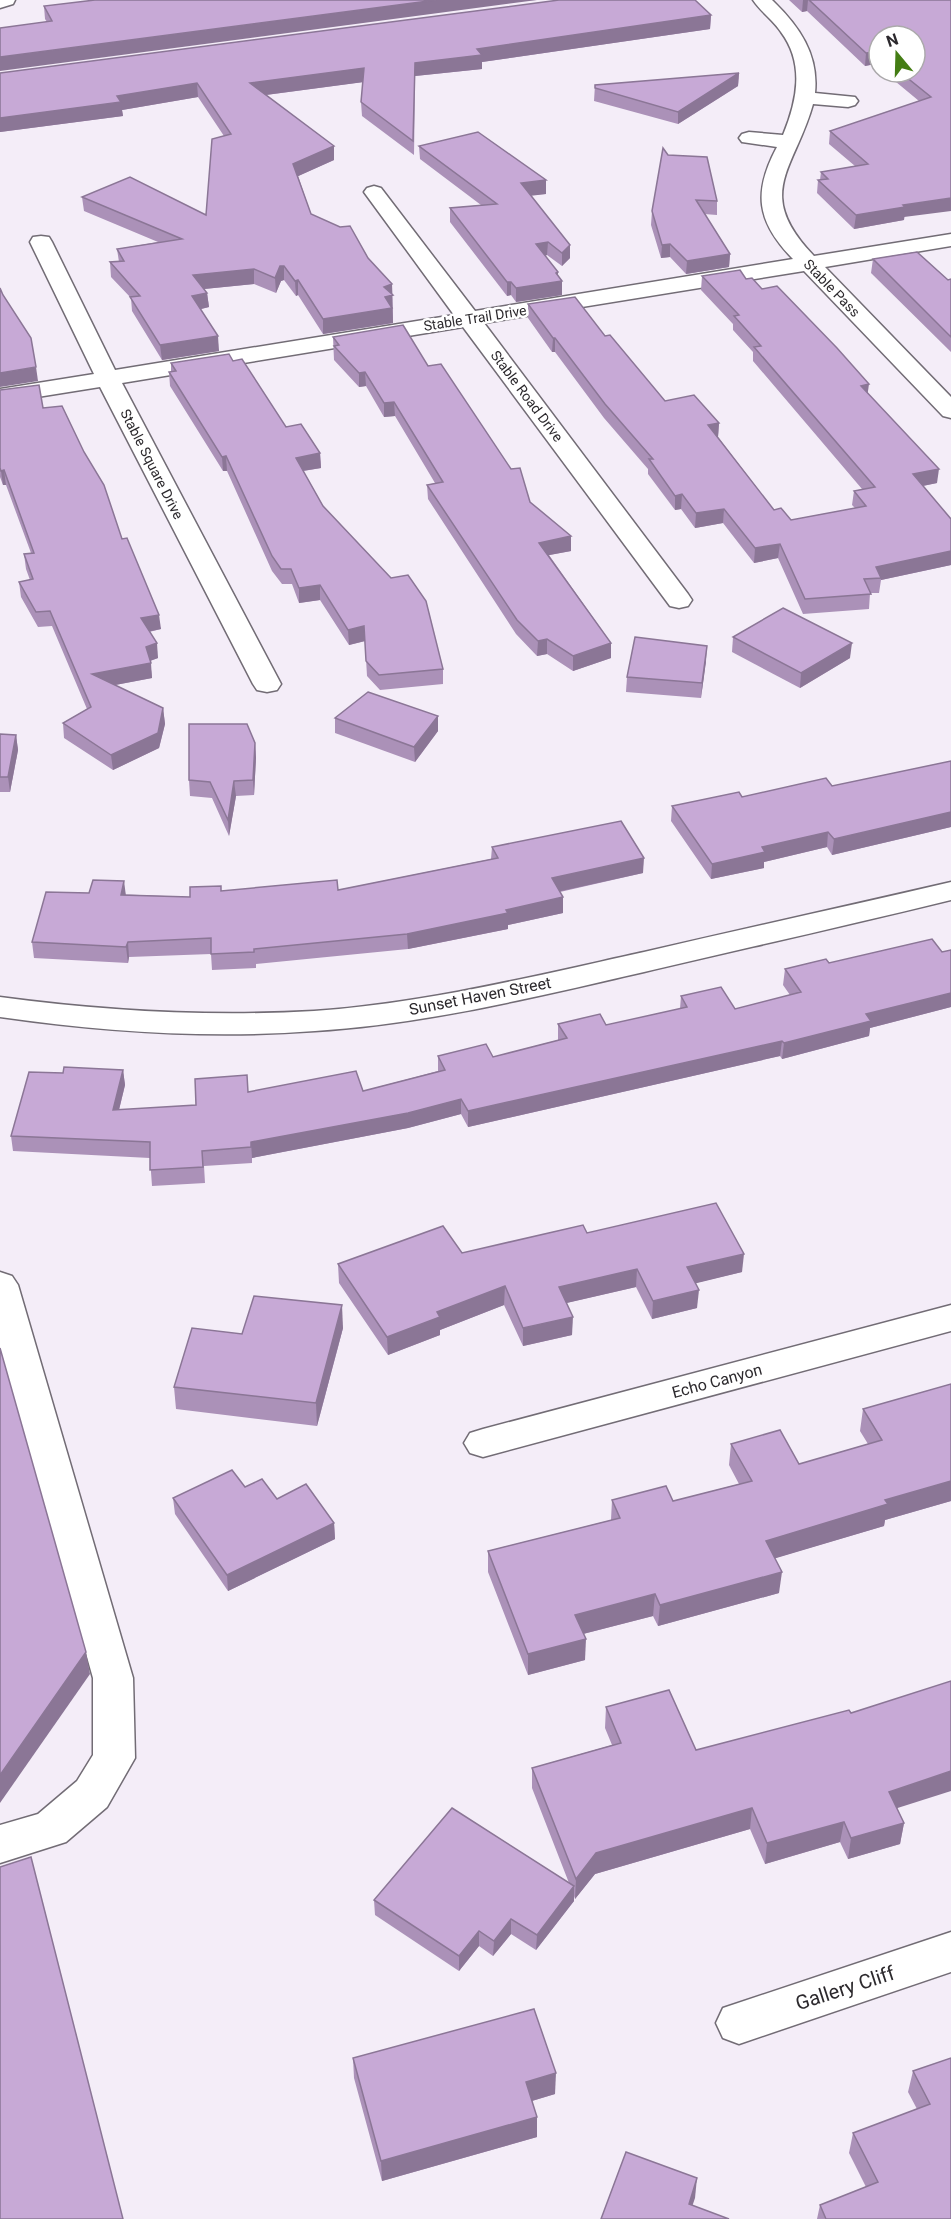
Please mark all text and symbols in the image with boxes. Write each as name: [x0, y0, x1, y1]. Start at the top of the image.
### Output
north arrow: [867, 24, 927, 84]
text: N: [884, 29, 901, 51]
street label: Stable Pass: [801, 256, 863, 320]
street label: Stable Trail Drive: [422, 302, 528, 334]
street label: Stable Road Drive: [488, 347, 566, 445]
street label: Stable Square Drive: [117, 406, 187, 522]
street label: Sunset Haven Street: [407, 973, 553, 1019]
street label: Echo Canyon: [670, 1360, 764, 1402]
street label: Gallery Cliff: [792, 1961, 898, 2015]

